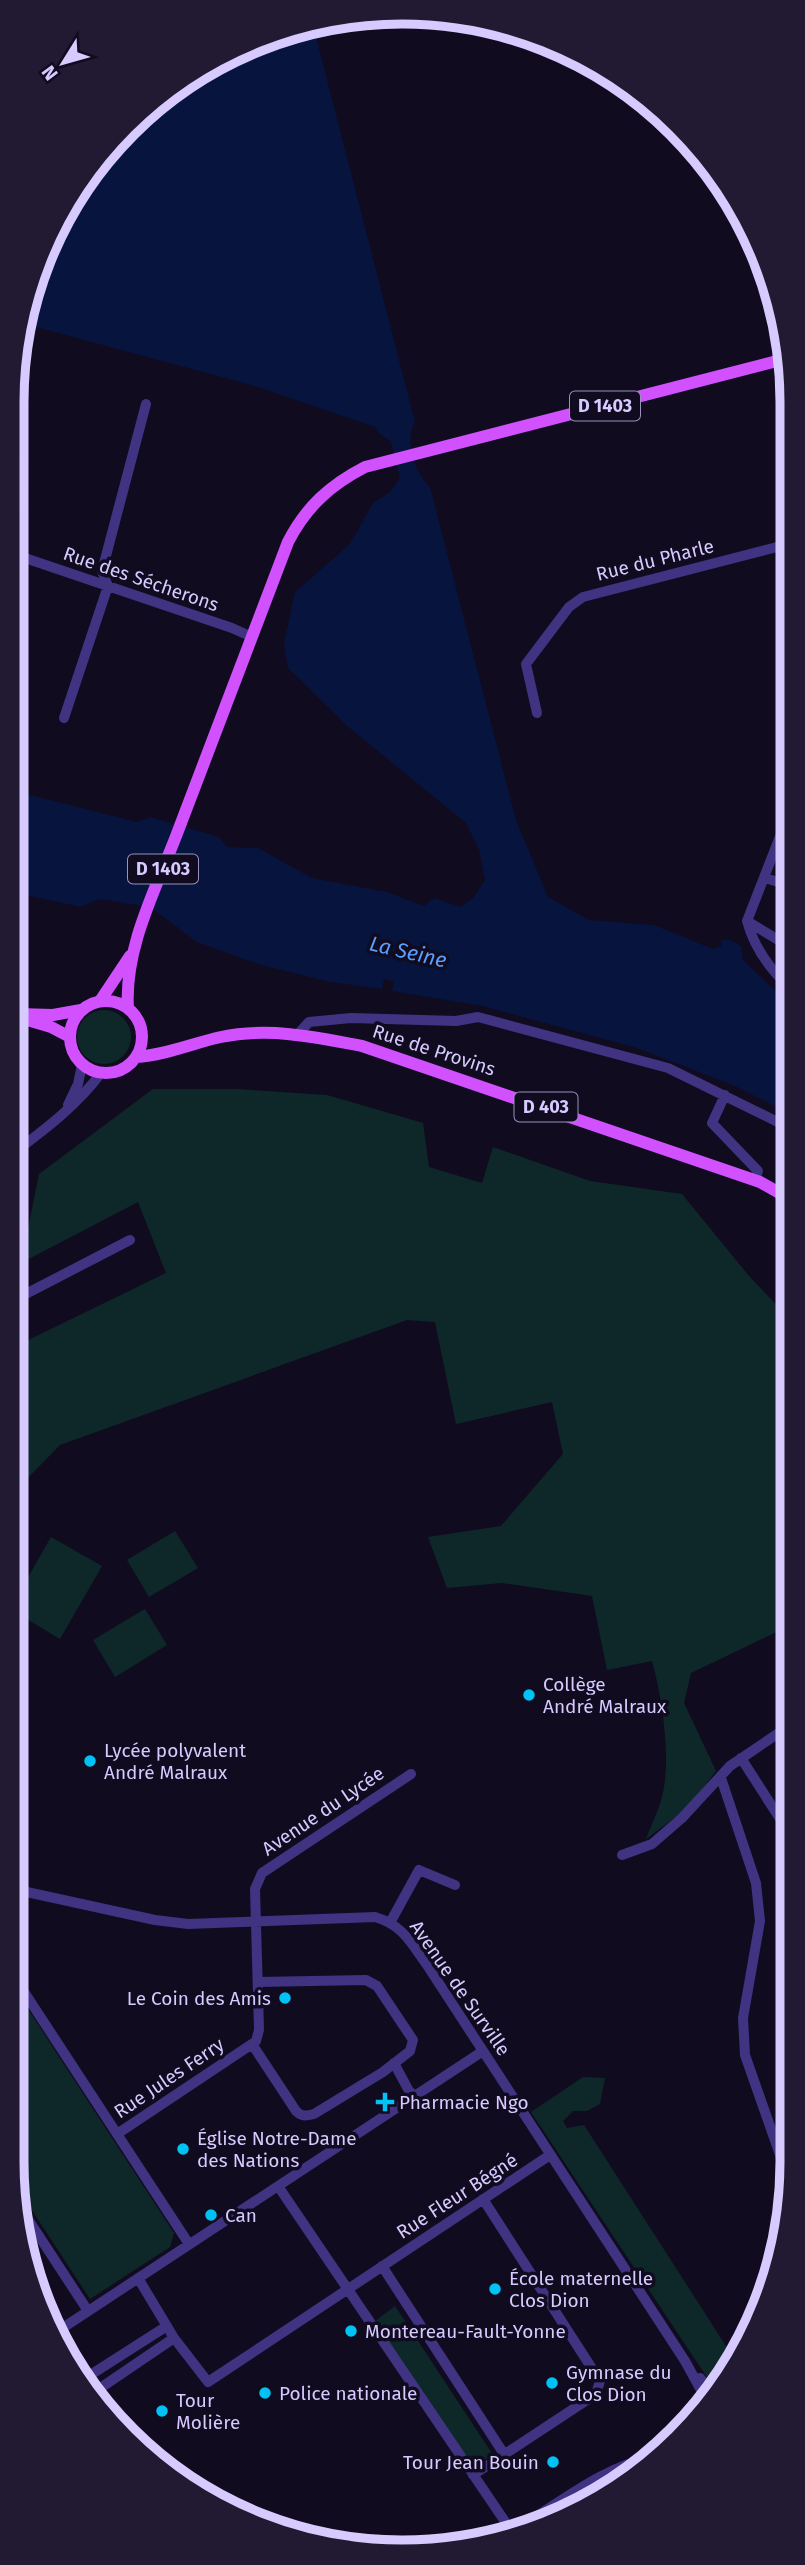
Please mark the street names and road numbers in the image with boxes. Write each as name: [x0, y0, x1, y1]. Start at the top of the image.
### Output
road number: D 1403: [570, 392, 640, 420]
street label: Rue du Pharle: [594, 534, 716, 586]
street label: Rue des Sécherons: [60, 542, 222, 616]
road number: D 1403: [128, 854, 198, 884]
street label: Rue de Provins: [370, 1019, 498, 1081]
road number: D 403: [514, 1092, 578, 1122]
street label: Avenue du Lycée: [258, 1762, 388, 1860]
street label: Avenue de Surville: [405, 1916, 515, 2060]
street label: Rue Jules Ferry: [110, 2032, 229, 2123]
street label: Rue Fleur Bégné: [392, 2148, 522, 2244]

